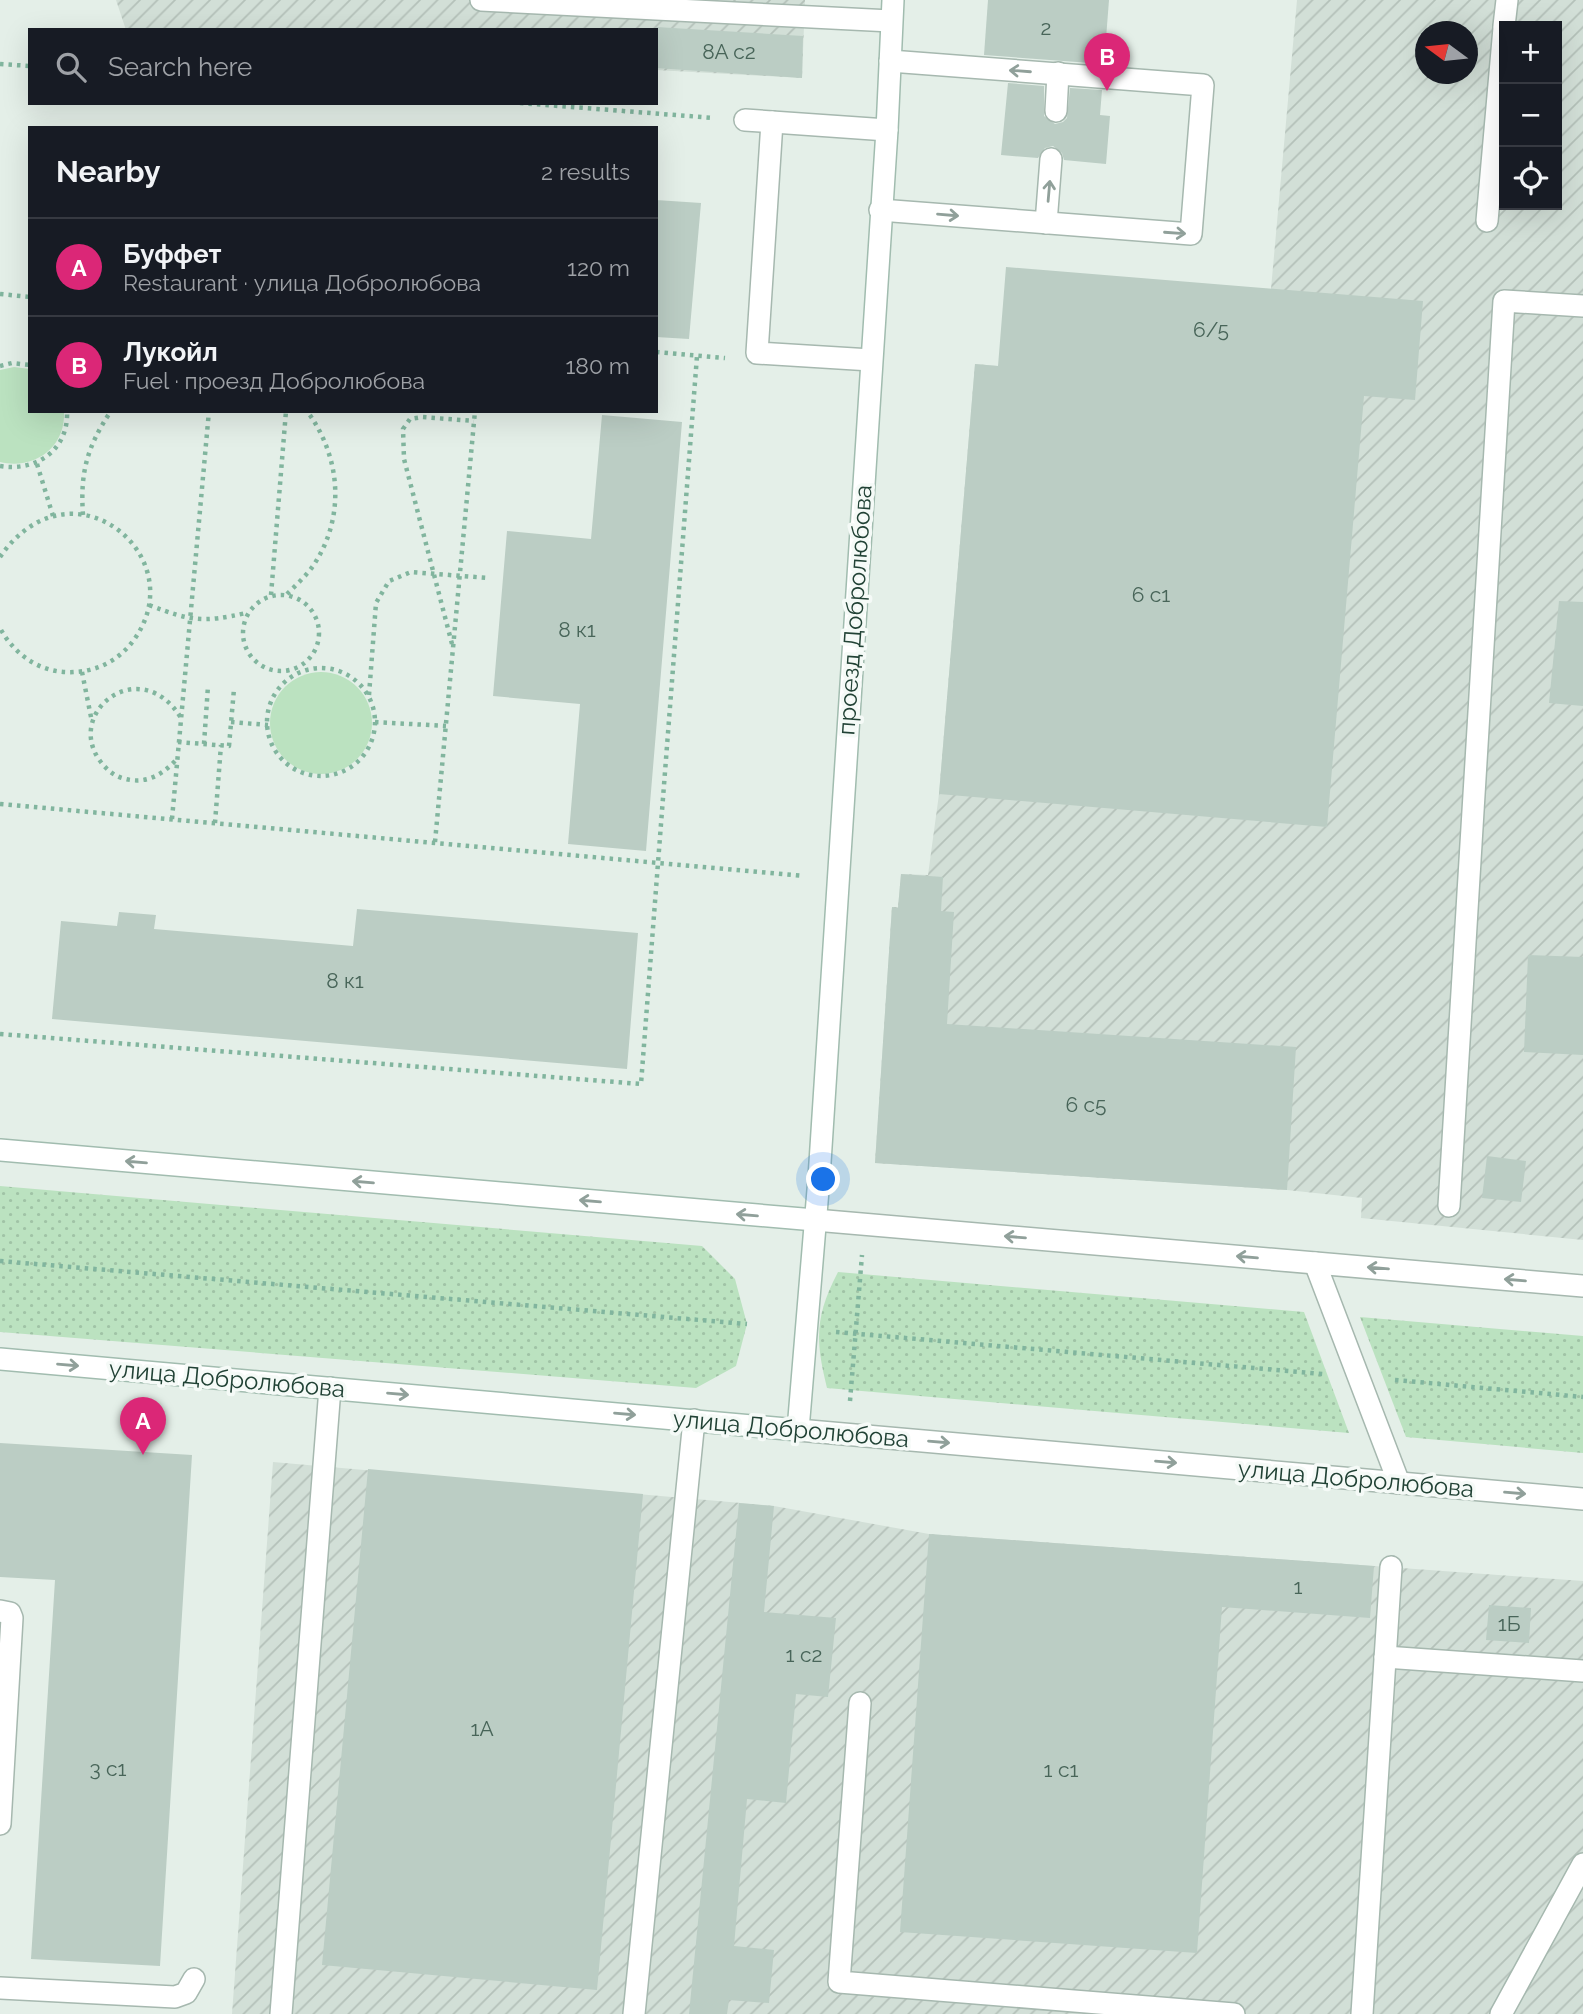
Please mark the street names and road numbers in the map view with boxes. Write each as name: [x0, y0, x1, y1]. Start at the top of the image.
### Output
street label: проезд Добролюбова: [831, 484, 878, 736]
street label: улица Добролюбова: [108, 1354, 346, 1403]
street label: улица Добролюбова: [672, 1404, 910, 1453]
street label: улица Добролюбова: [1237, 1454, 1475, 1503]

